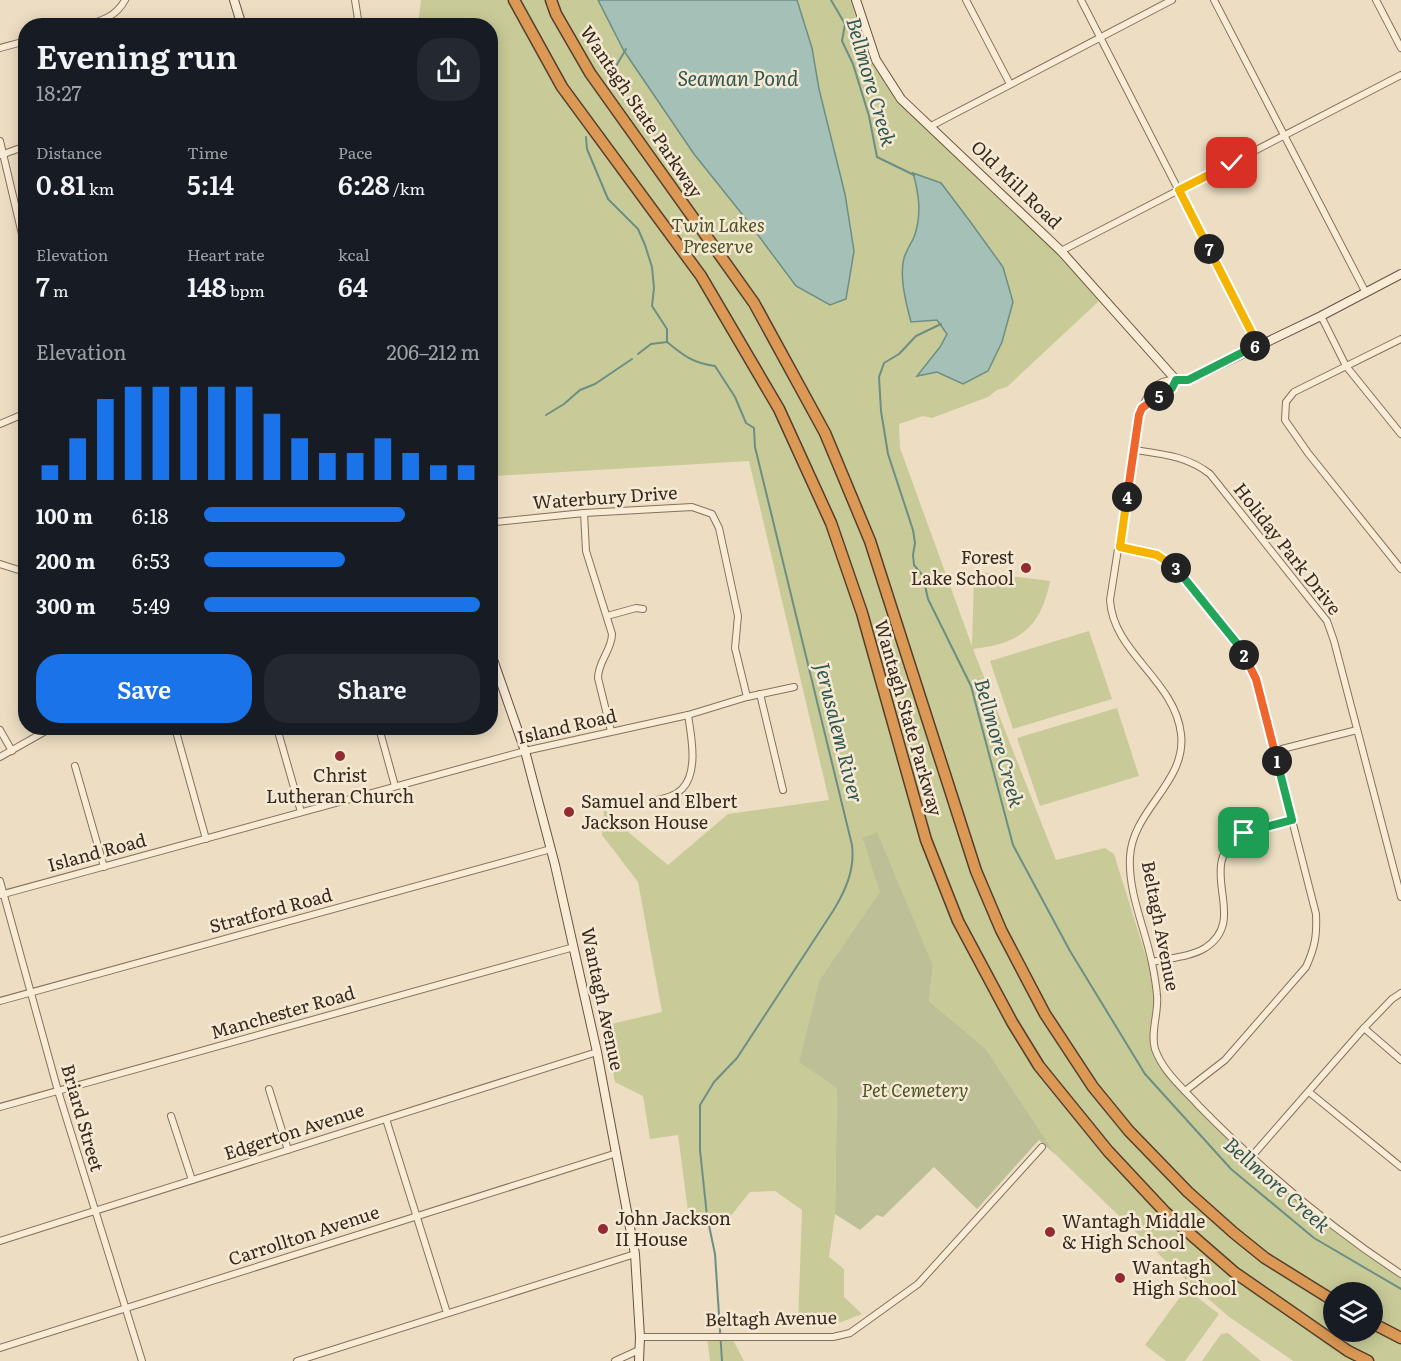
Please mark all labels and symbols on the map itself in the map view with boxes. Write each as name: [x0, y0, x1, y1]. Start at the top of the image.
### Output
water label: Bellmore Creek: [840, 13, 906, 150]
street label: Wantagh State Parkway: [574, 19, 711, 203]
water label: Seaman Pond: [678, 62, 799, 92]
street label: Old Mill Road: [966, 134, 1069, 234]
pin: [1206, 137, 1257, 188]
park label: Twin Lakes Preserve: [671, 211, 765, 259]
pin: 7: [1194, 234, 1224, 264]
pin: 6: [1240, 331, 1270, 361]
pin: 5: [1144, 381, 1174, 411]
street label: Holiday Park Drive: [1228, 476, 1348, 620]
street label: Waterbury Drive: [532, 478, 678, 515]
pin: 4: [1112, 482, 1142, 512]
place label: Forest Lake School: [911, 543, 1015, 591]
pin: 3: [1161, 553, 1191, 583]
marker: Forest Lake School: [1019, 561, 1033, 575]
street label: Wantagh State Parkway: [868, 616, 951, 819]
pin: 2: [1229, 640, 1259, 670]
water label: Jerusalem River: [809, 659, 873, 806]
water label: Bellmore Creek: [968, 674, 1034, 811]
street label: Island Road: [514, 701, 619, 750]
pin: 1: [1262, 746, 1292, 776]
marker: Christ Lutheran Church: [333, 749, 347, 763]
place label: Christ Lutheran Church: [266, 761, 414, 809]
place label: Samuel and Elbert Jackson House: [581, 787, 738, 835]
marker: Samuel and Elbert Jackson House: [562, 805, 576, 819]
pin: [1218, 807, 1269, 858]
street label: Island Road: [44, 825, 149, 878]
street label: Beltagh Avenue: [1136, 858, 1187, 993]
street label: Stratford Road: [206, 880, 335, 939]
street label: Wantagh Avenue: [575, 925, 632, 1073]
street label: Manchester Road: [207, 978, 358, 1045]
street label: Briard Street: [55, 1061, 112, 1175]
park label: Pet Cemetery: [862, 1076, 968, 1103]
street label: Edgerton Avenue: [220, 1095, 367, 1166]
water label: Bellmore Creek: [1218, 1129, 1338, 1238]
street label: Carrollton Avenue: [225, 1197, 382, 1272]
place label: John Jackson II House: [615, 1204, 731, 1252]
place label: Wantagh Middle & High School: [1062, 1207, 1205, 1255]
marker: John Jackson II House: [596, 1222, 610, 1236]
marker: Wantagh Middle & High School: [1043, 1225, 1057, 1239]
place label: Wantagh High School: [1132, 1253, 1237, 1301]
marker: Wantagh High School: [1113, 1271, 1127, 1285]
street label: Beltagh Avenue: [705, 1303, 837, 1332]

